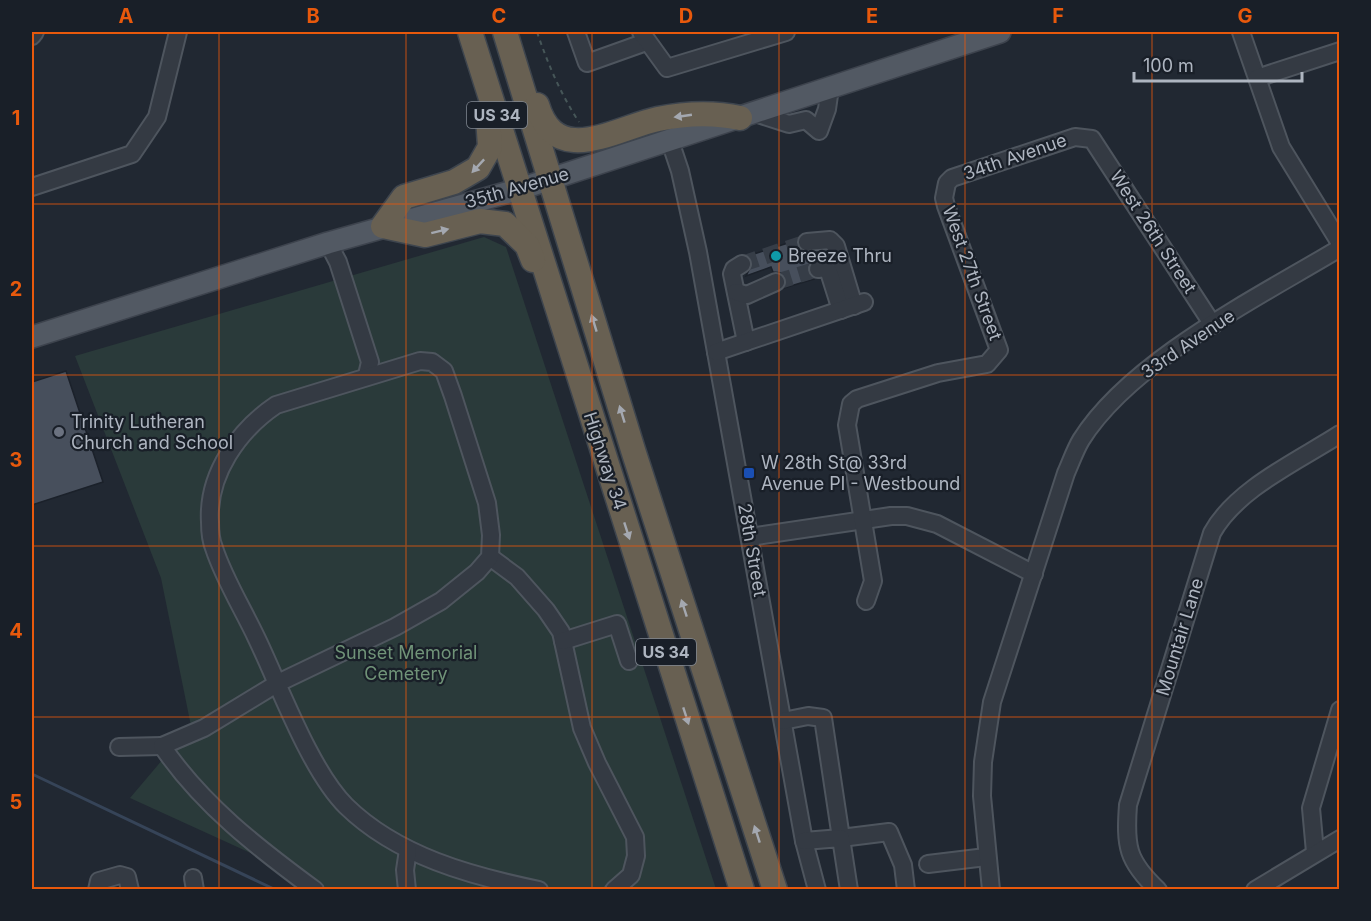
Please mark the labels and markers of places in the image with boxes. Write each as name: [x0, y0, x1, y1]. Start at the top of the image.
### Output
place label: Breeze Thru: [788, 245, 892, 266]
marker: Breeze Thru: [769, 249, 783, 263]
place label: Trinity Lutheran Church and School: [71, 411, 233, 453]
marker: Trinity Lutheran Church and School: [52, 425, 66, 439]
place label: W 28th St@ 33rd Avenue Pl - Westbound: [761, 452, 960, 494]
marker: W 28th St@ 33rd Avenue Pl - Westbound: [742, 466, 756, 480]

